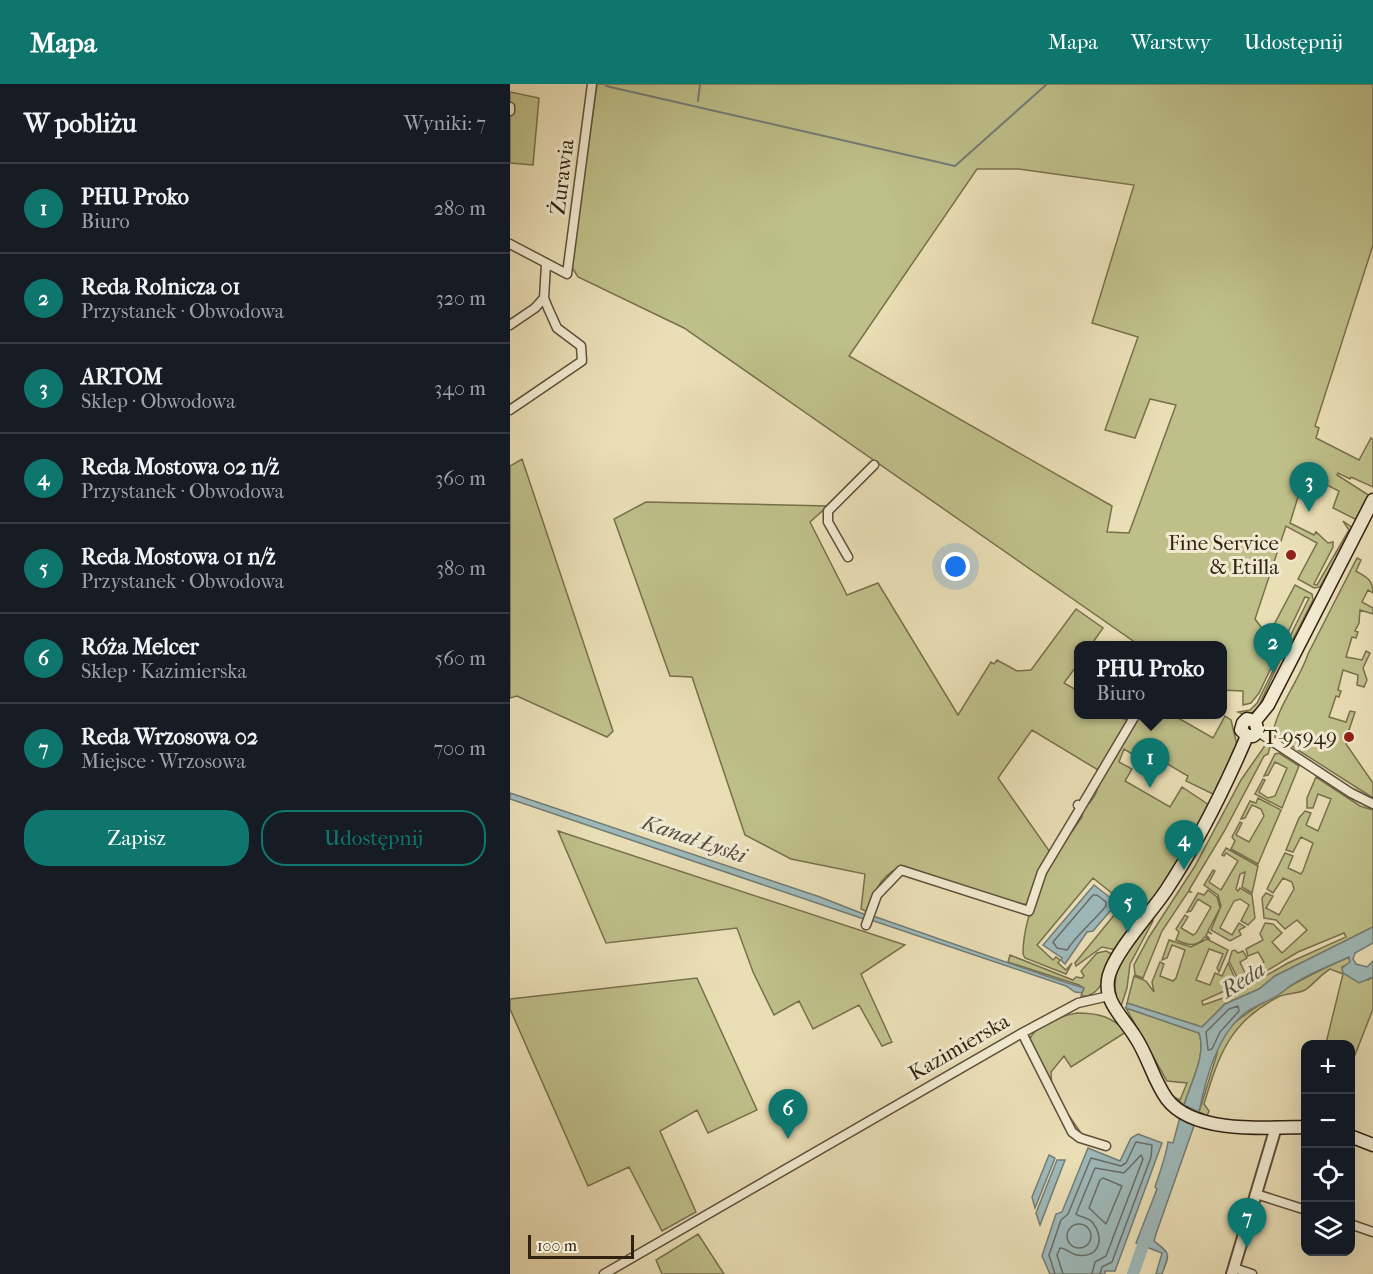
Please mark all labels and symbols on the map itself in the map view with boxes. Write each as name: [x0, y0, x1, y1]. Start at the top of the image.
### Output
street label: Żurawia: [545, 138, 579, 216]
pin: 3: [1290, 462, 1328, 512]
place label: Fine Service & Etilla: [1168, 531, 1279, 579]
marker: Fine Service & Etilla: [1284, 548, 1298, 562]
your location: [941, 552, 970, 581]
pin: 2: [1254, 624, 1293, 673]
place label: T-95949: [1263, 725, 1337, 749]
marker: T-95949: [1342, 730, 1356, 744]
pin: 1: [1130, 738, 1170, 788]
water label: Kanał Łyski: [637, 808, 751, 869]
pin: 4: [1164, 820, 1204, 870]
pin: 5: [1108, 884, 1148, 933]
water label: Reda: [1214, 956, 1270, 1005]
street label: Kazimierska: [905, 1009, 1014, 1085]
pin: 6: [768, 1090, 808, 1139]
pin: 7: [1228, 1198, 1266, 1248]
scale bar: [528, 1232, 634, 1260]

